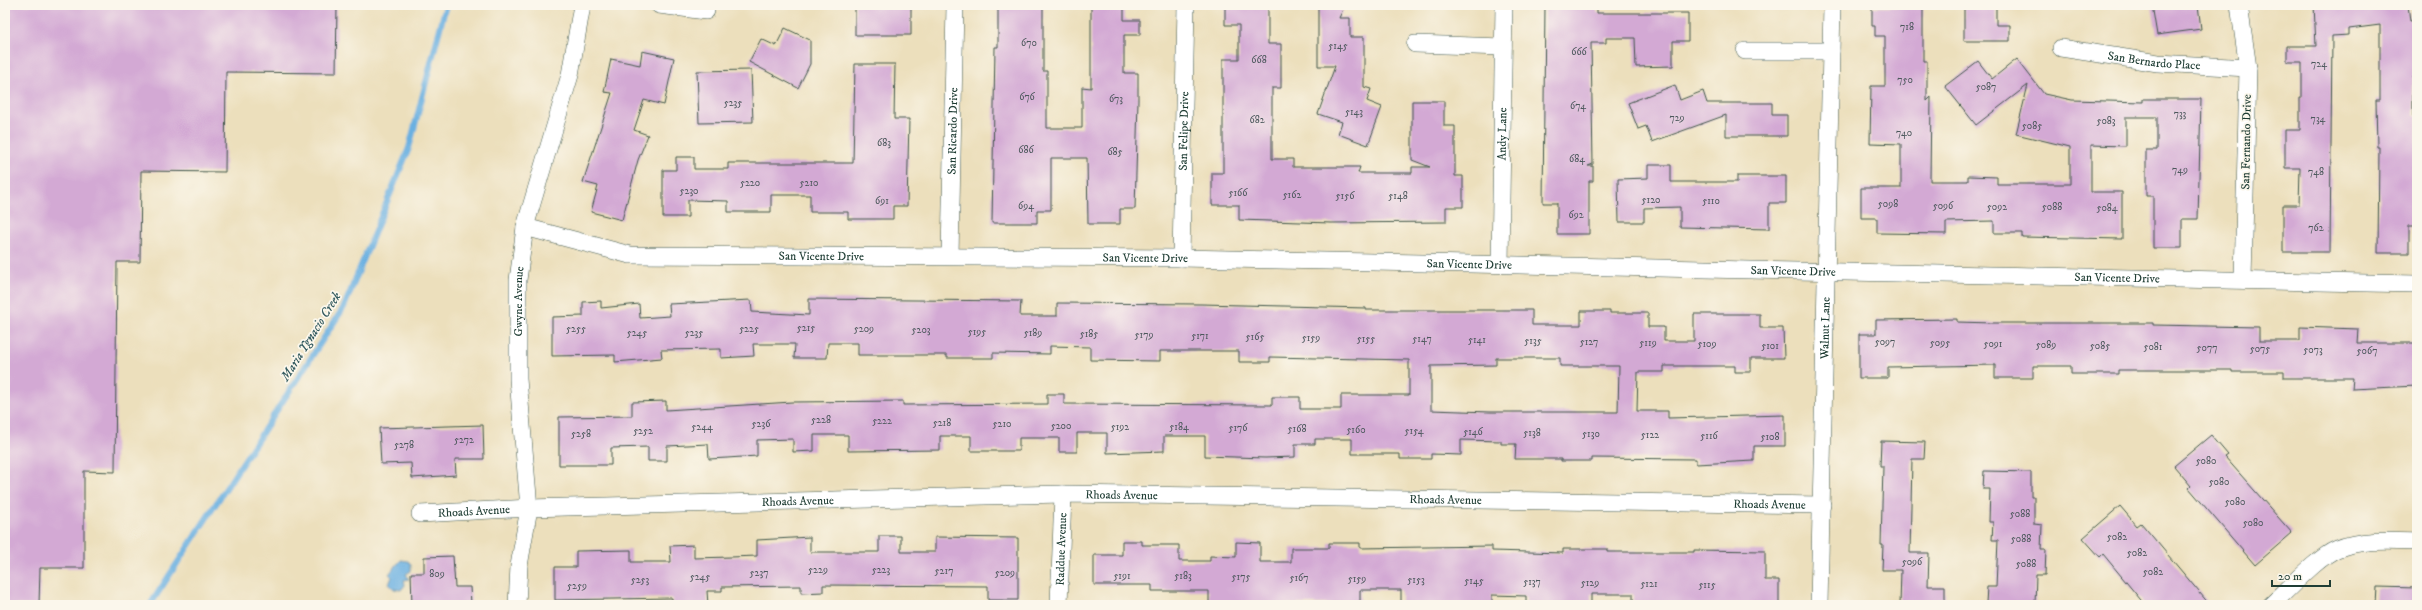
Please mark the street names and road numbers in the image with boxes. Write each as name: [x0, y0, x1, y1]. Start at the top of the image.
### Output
street label: San Bernardo Place: [2107, 48, 2201, 73]
street label: San Ricardo Drive: [945, 87, 961, 175]
street label: San Felipe Drive: [1176, 91, 1192, 171]
street label: San Fernando Drive: [2238, 94, 2255, 190]
street label: Andy Lane: [1495, 107, 1510, 161]
street label: San Vicente Drive: [779, 249, 864, 264]
street label: San Vicente Drive: [1103, 251, 1188, 266]
street label: San Vicente Drive: [1426, 256, 1512, 273]
street label: San Vicente Drive: [1750, 263, 1836, 280]
street label: Gwyne Avenue: [511, 265, 528, 336]
street label: San Vicente Drive: [2074, 270, 2160, 287]
street label: Walnut Lane: [1817, 297, 1834, 360]
street label: Rhoads Avenue: [1085, 487, 1158, 503]
street label: Rhoads Avenue: [1409, 492, 1482, 508]
street label: Rhoads Avenue: [761, 493, 834, 510]
street label: Rhoads Avenue: [1733, 497, 1806, 513]
street label: Rhoads Avenue: [437, 502, 511, 521]
street label: Raddue Avenue: [1053, 512, 1070, 586]

